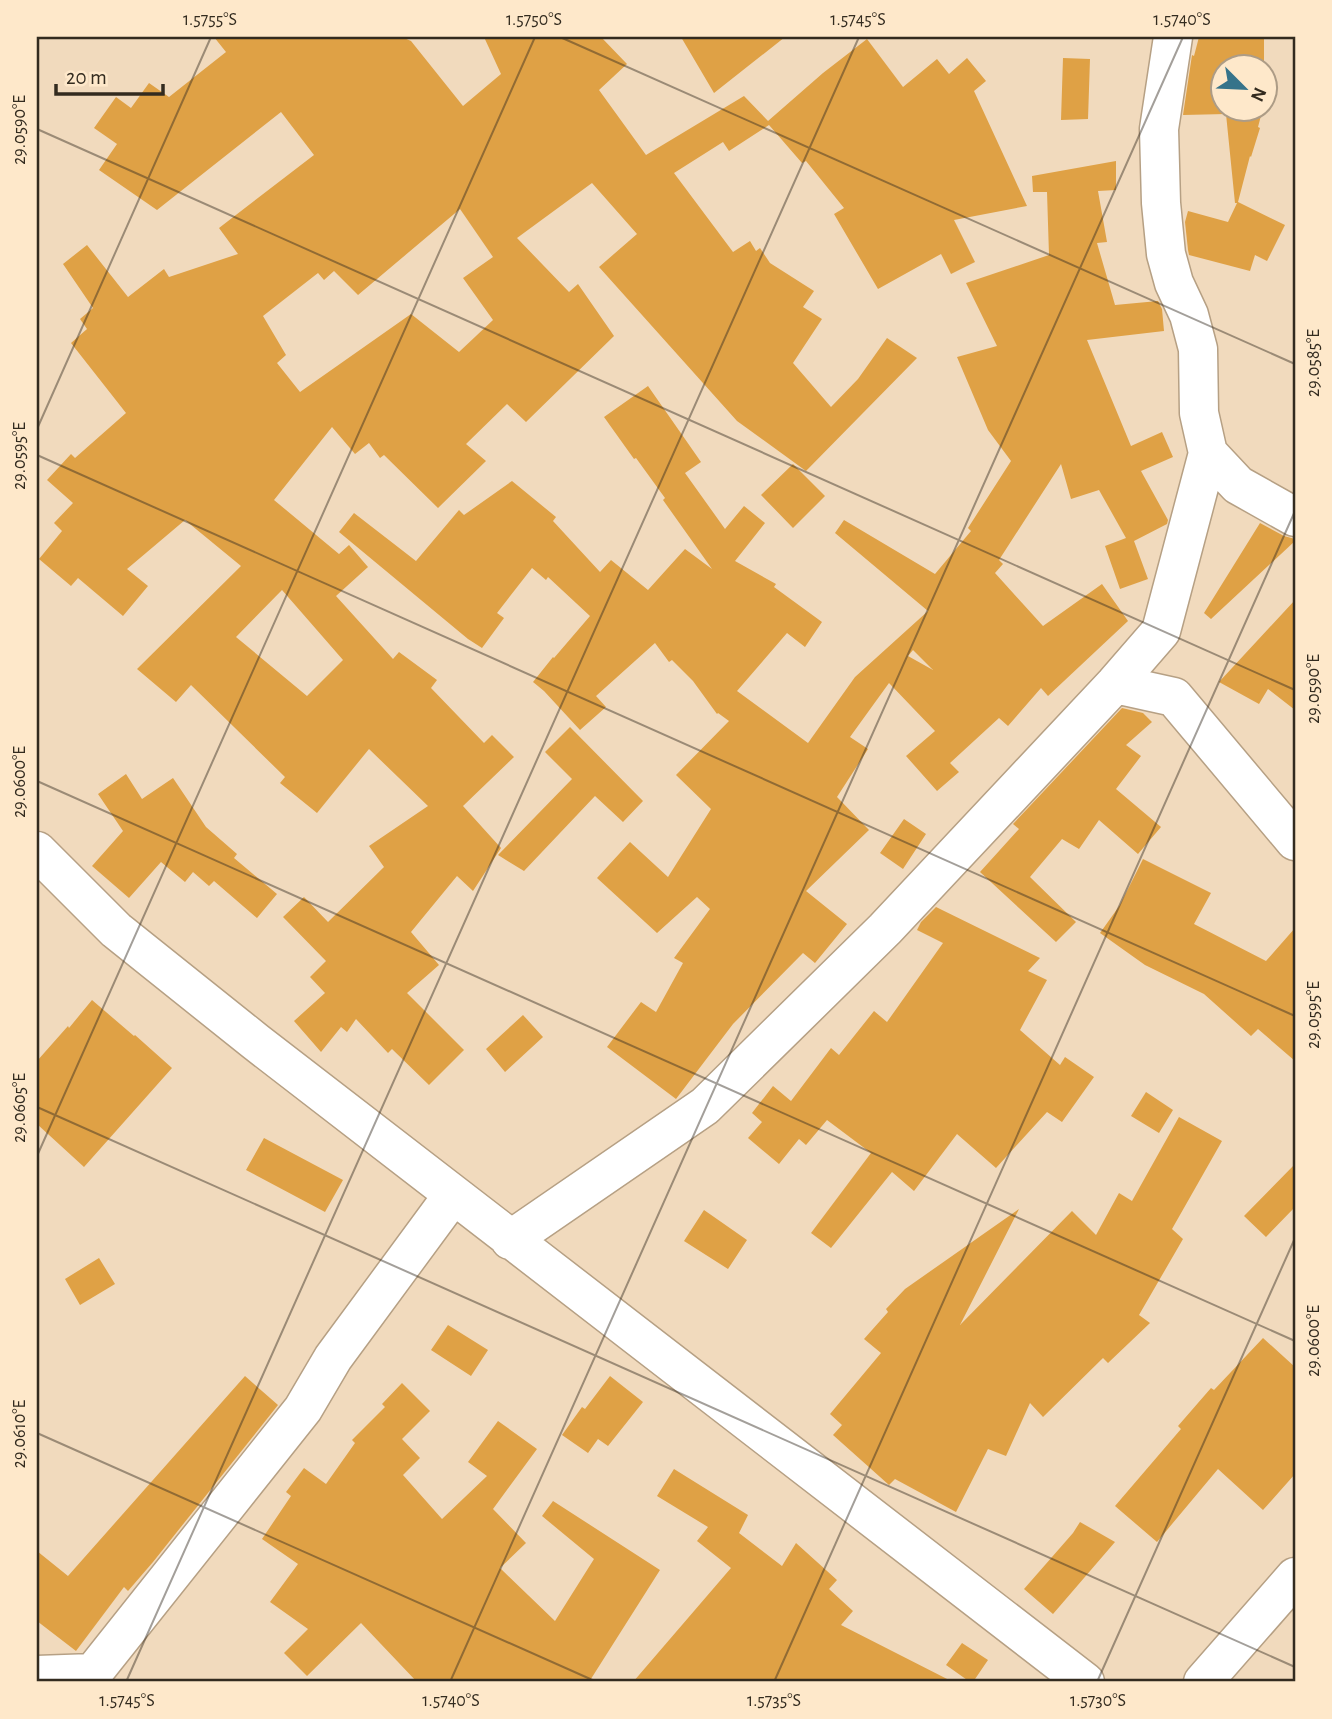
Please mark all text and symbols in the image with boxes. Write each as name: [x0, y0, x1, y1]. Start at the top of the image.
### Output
text: 1.5755°S: [183, 11, 237, 29]
text: 1.5750°S: [506, 11, 562, 29]
text: 1.5745°S: [830, 11, 886, 29]
text: 1.5740°S: [1153, 11, 1211, 29]
scale bar: [56, 52, 163, 96]
north arrow: [1210, 52, 1280, 122]
text: 20 m: [66, 67, 107, 88]
text: N: [1247, 84, 1270, 104]
text: 29.0590°E: [11, 95, 29, 165]
text: 29.0585°E: [1305, 329, 1323, 397]
text: 29.0595°E: [11, 422, 29, 490]
text: 29.0590°E: [1305, 654, 1323, 724]
text: 29.0600°E: [11, 746, 29, 818]
text: 29.0595°E: [1305, 981, 1323, 1049]
text: 29.0605°E: [11, 1073, 29, 1143]
text: 29.0600°E: [1305, 1305, 1323, 1377]
text: 29.0610°E: [11, 1399, 29, 1468]
text: 1.5745°S: [99, 1692, 155, 1710]
text: 1.5740°S: [422, 1692, 480, 1710]
text: 1.5735°S: [747, 1692, 801, 1710]
text: 1.5730°S: [1070, 1692, 1126, 1710]

